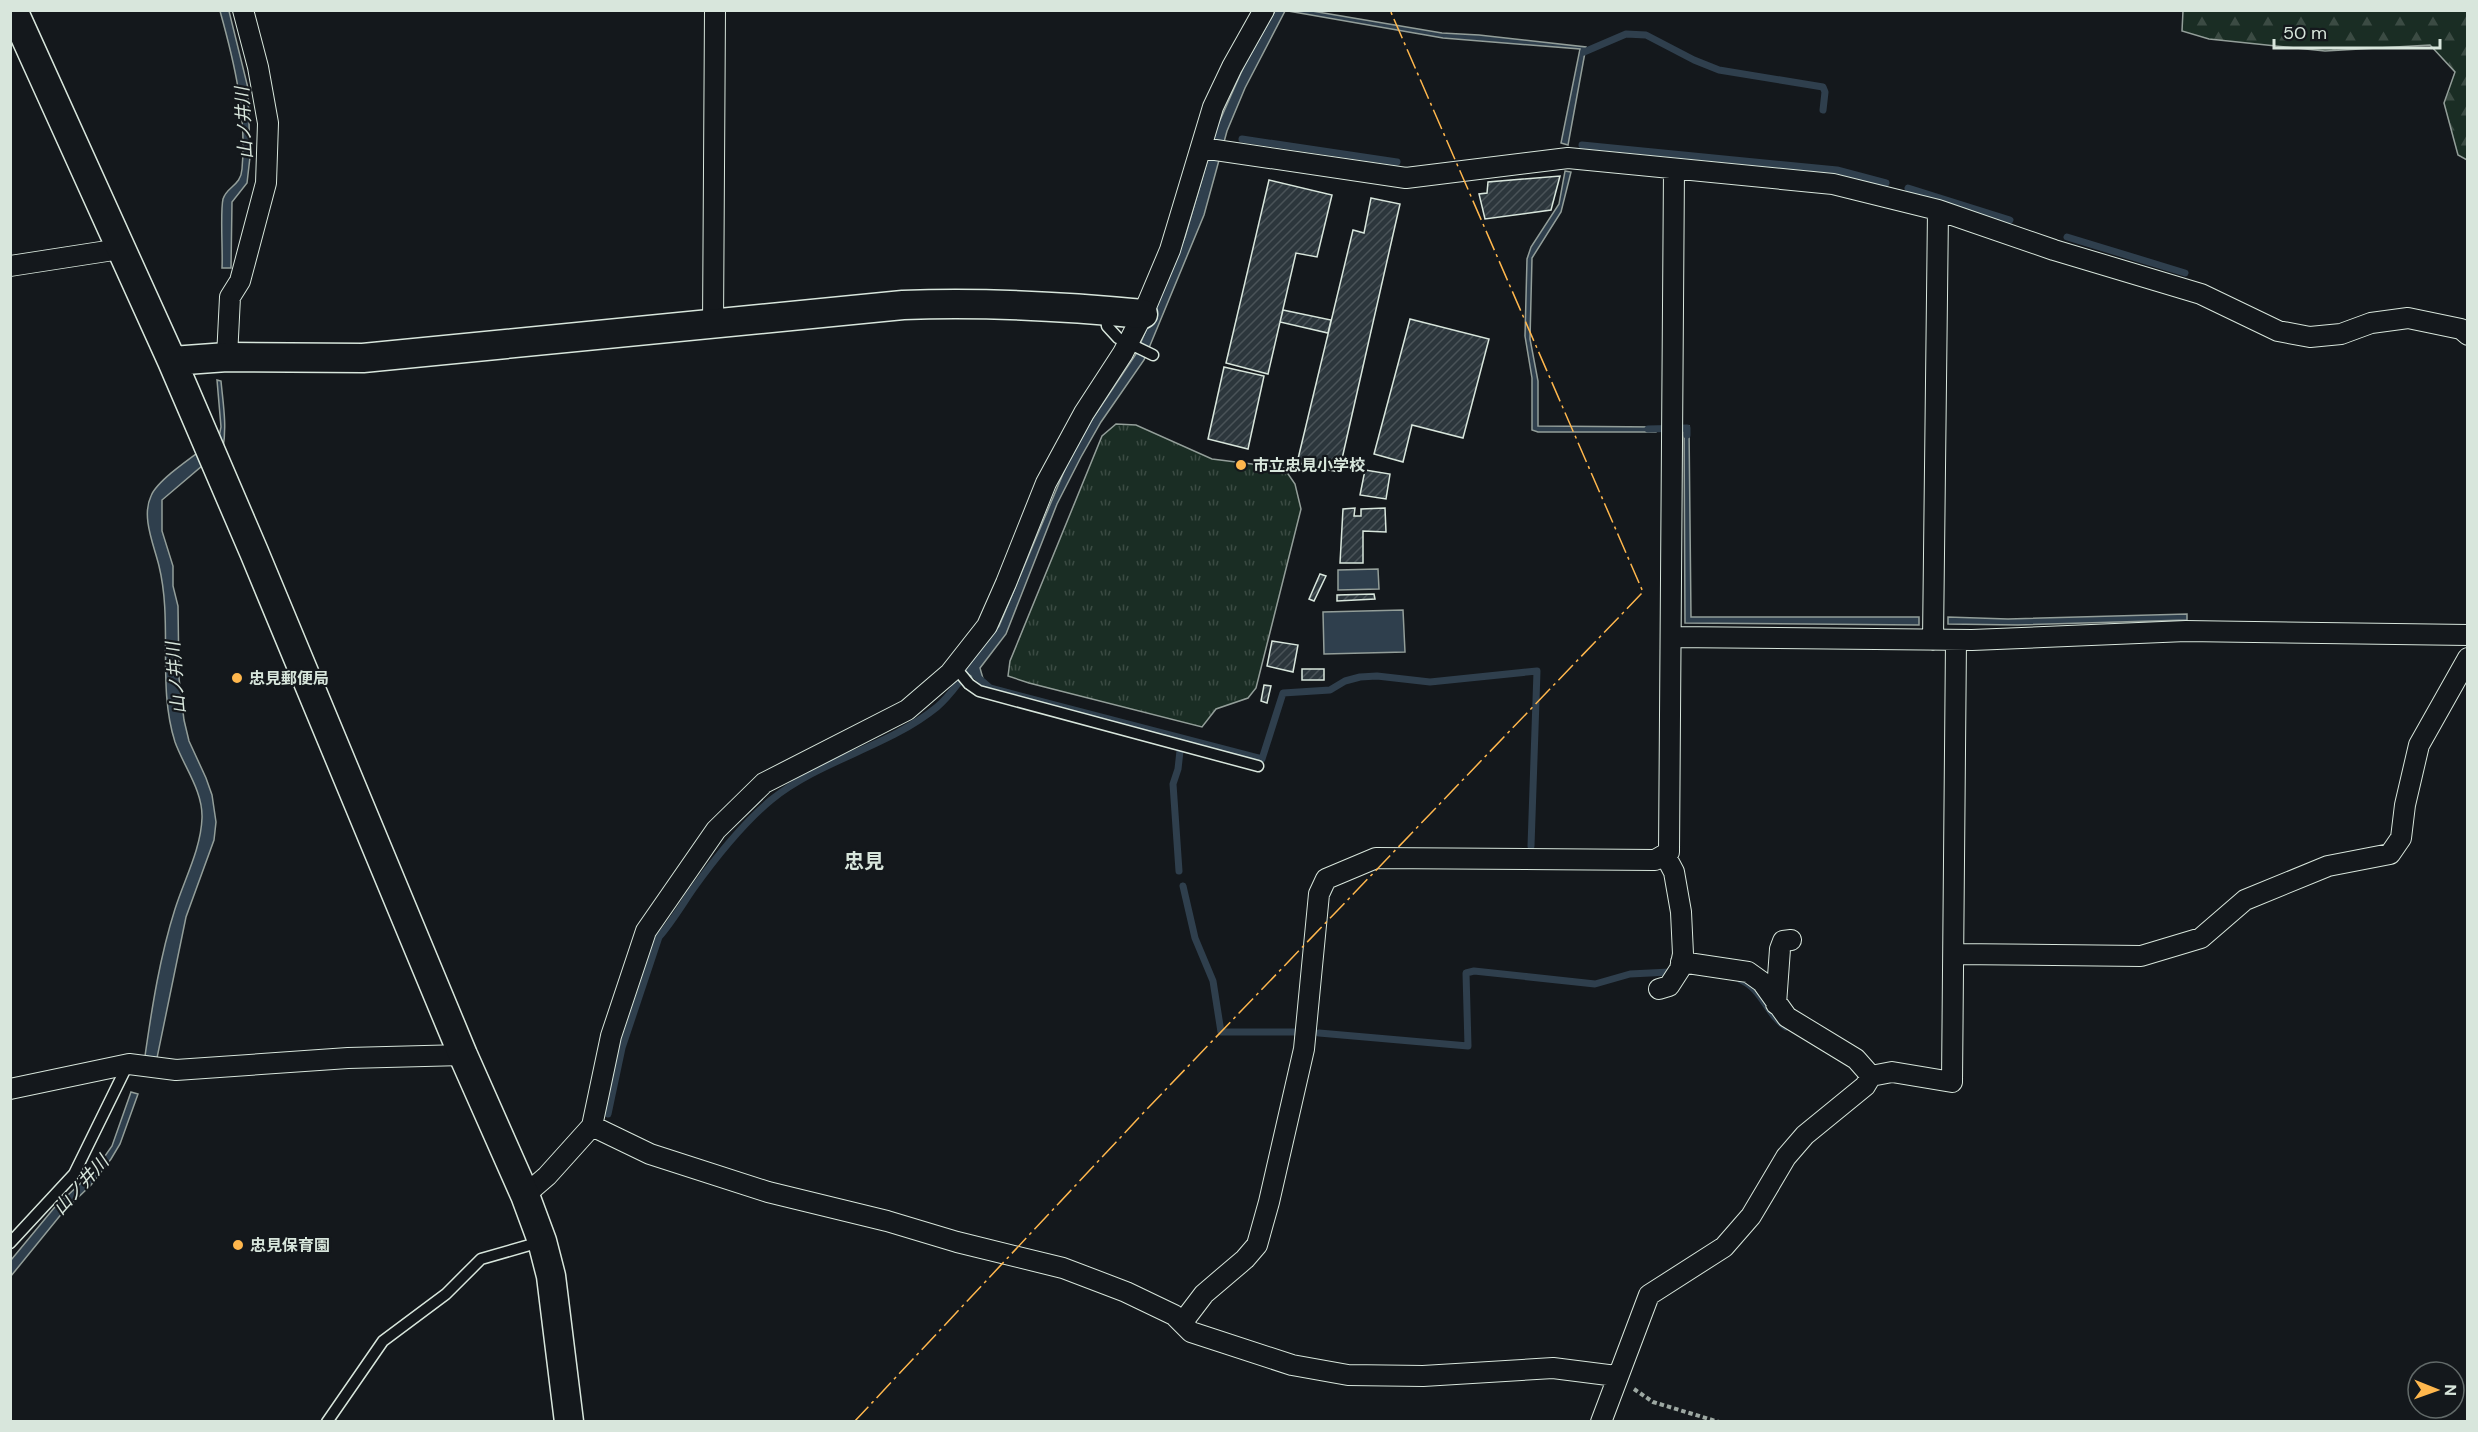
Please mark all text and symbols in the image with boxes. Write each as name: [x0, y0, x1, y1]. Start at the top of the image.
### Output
scale bar: [2274, 12, 2440, 50]
text: 50 m: [2283, 21, 2327, 45]
water label: 山ノ井川: [230, 84, 258, 160]
place label: 市立忠見小学校: [1253, 455, 1365, 476]
marker: 市立忠見小学校: [1234, 458, 1248, 472]
water label: 山ノ井川: [161, 639, 191, 715]
place label: 忠見郵便局: [249, 668, 329, 689]
marker: 忠見郵便局: [230, 671, 244, 685]
district label: 忠見: [844, 848, 884, 874]
water label: 山ノ井川: [48, 1149, 115, 1220]
place label: 忠見保育園: [250, 1235, 330, 1256]
marker: 忠見保育園: [231, 1238, 245, 1252]
north arrow: [2406, 1360, 2466, 1420]
text: N: [2440, 1384, 2461, 1396]

